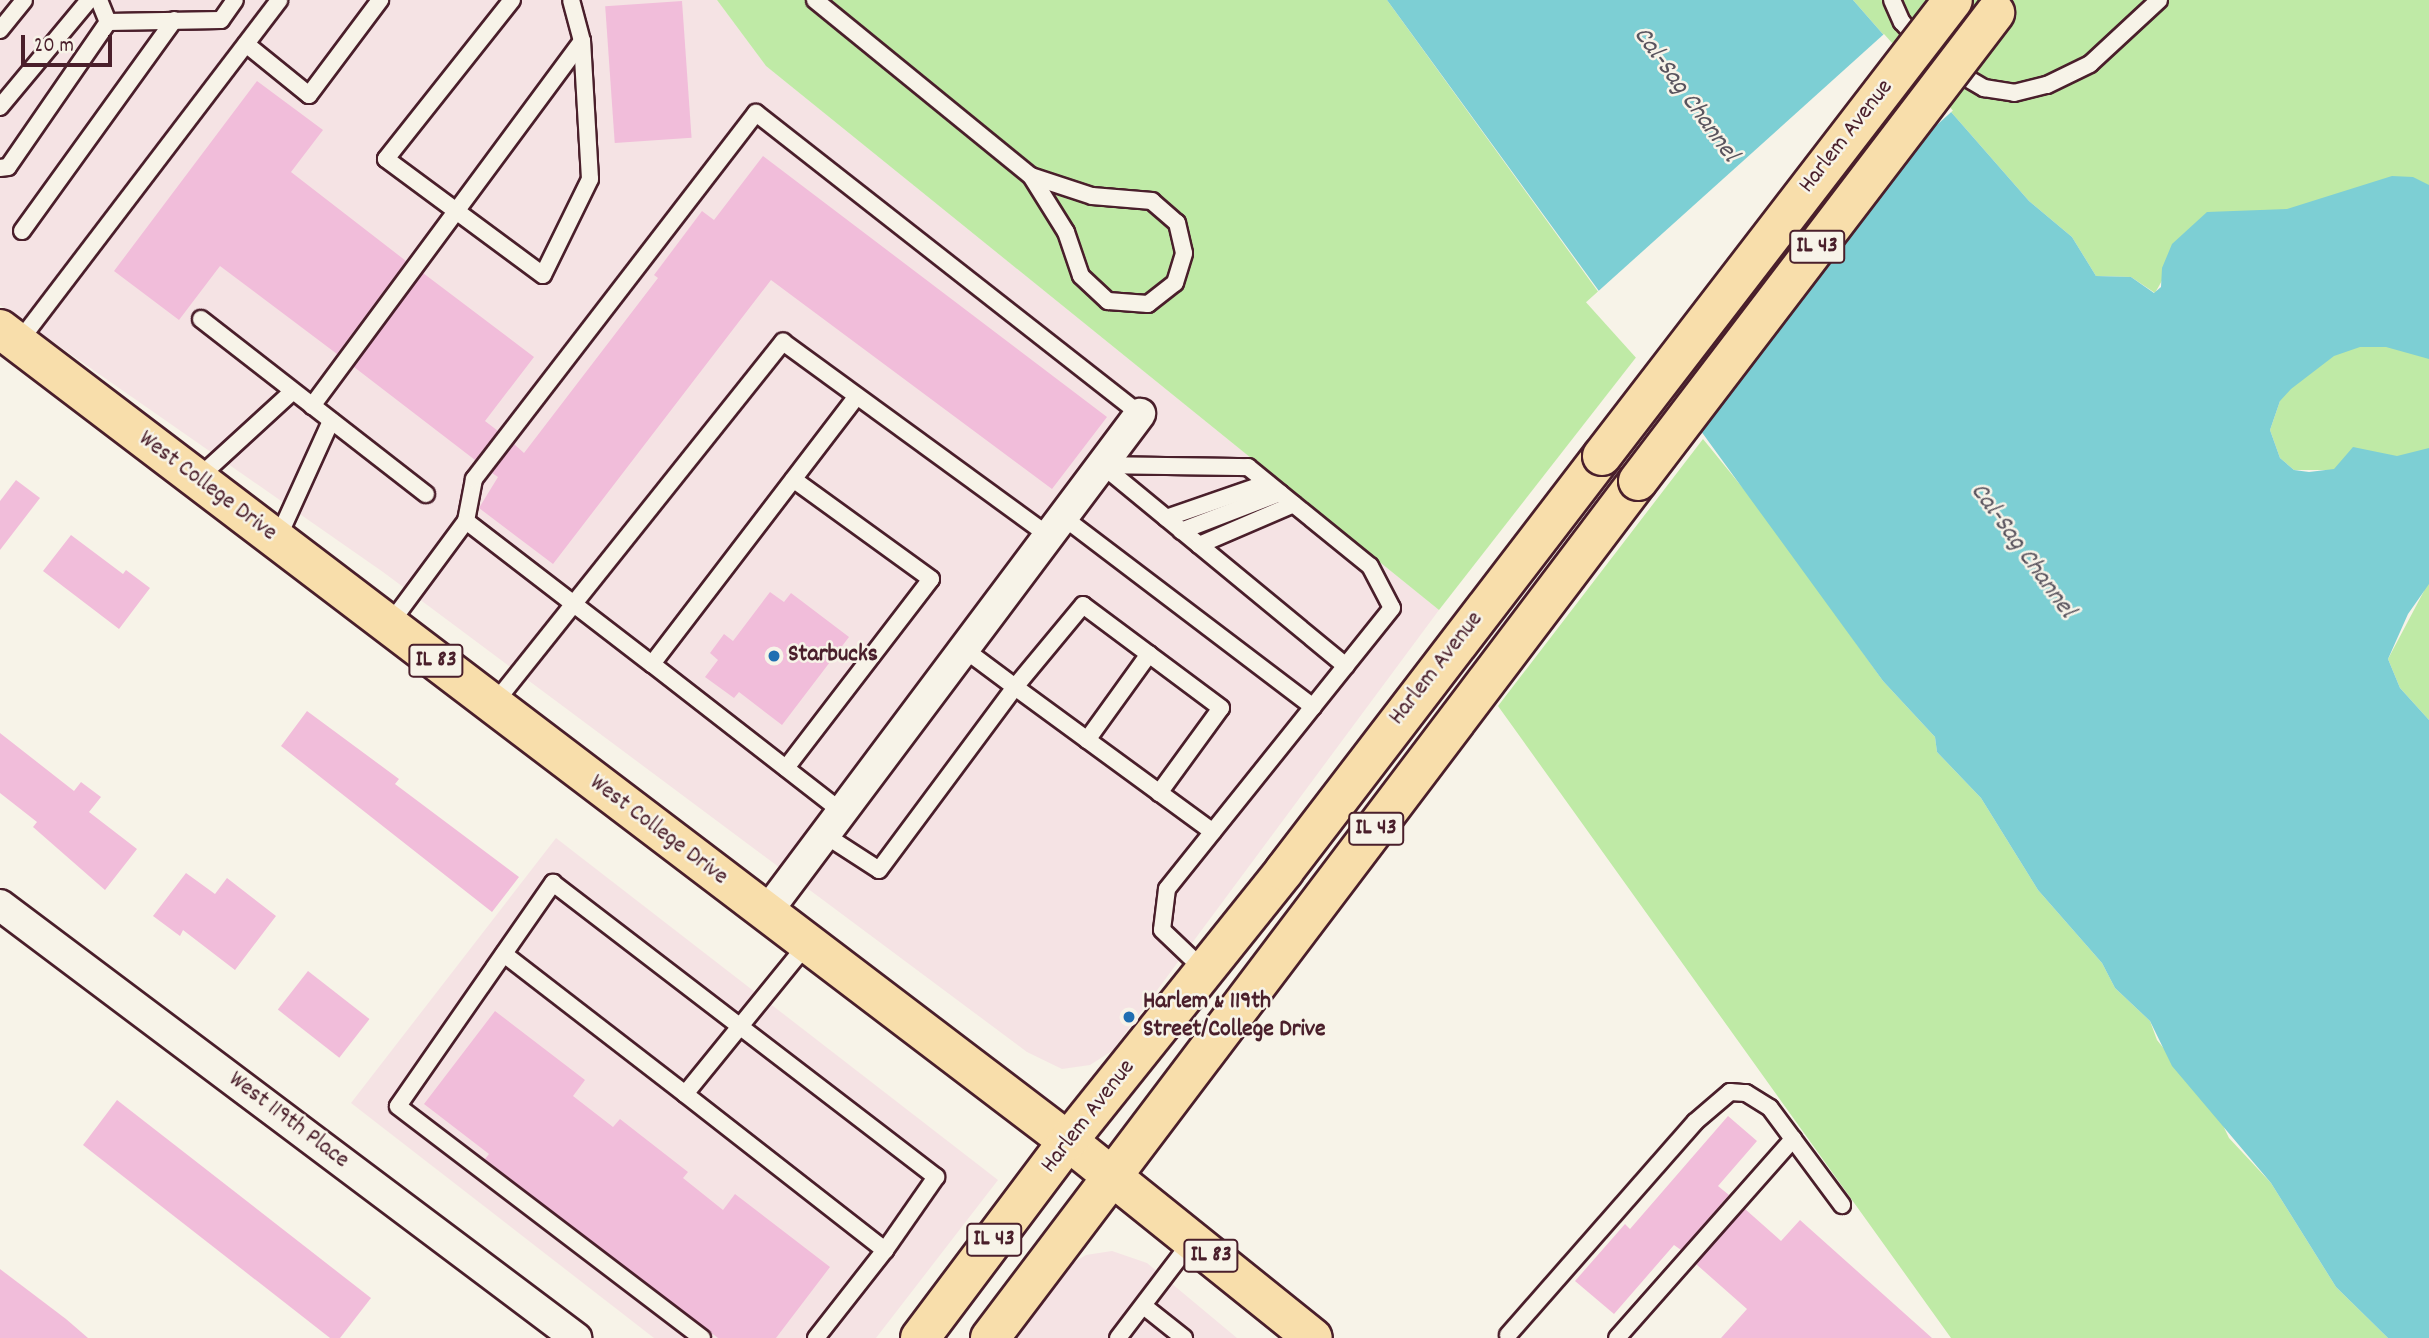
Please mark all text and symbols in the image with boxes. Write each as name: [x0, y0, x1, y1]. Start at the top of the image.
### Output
scale bar: [24, 21, 116, 65]
water label: Cal-Sag Channel: [1625, 21, 1745, 169]
text: 20 m: [34, 32, 74, 62]
street label: Harlem Avenue: [1794, 74, 1900, 200]
road number: IL 43: [1789, 228, 1845, 266]
street label: West College Drive: [132, 426, 282, 548]
water label: Cal-Sag Channel: [1962, 477, 2082, 625]
street label: Harlem Avenue: [1384, 606, 1490, 732]
road number: IL 83: [408, 642, 464, 680]
place label: Starbucks: [788, 642, 878, 670]
marker: Starbucks: [766, 648, 782, 664]
street label: West College Drive: [583, 770, 733, 892]
road number: IL 43: [1348, 810, 1404, 848]
place label: Harlem & 119th Street/College Drive: [1143, 989, 1325, 1045]
marker: Harlem & 119th Street/College Drive: [1121, 1009, 1137, 1025]
street label: Harlem Avenue: [1036, 1054, 1142, 1180]
street label: West 119th Place: [222, 1066, 354, 1176]
road number: IL 43: [966, 1220, 1022, 1260]
road number: IL 83: [1183, 1236, 1239, 1275]

